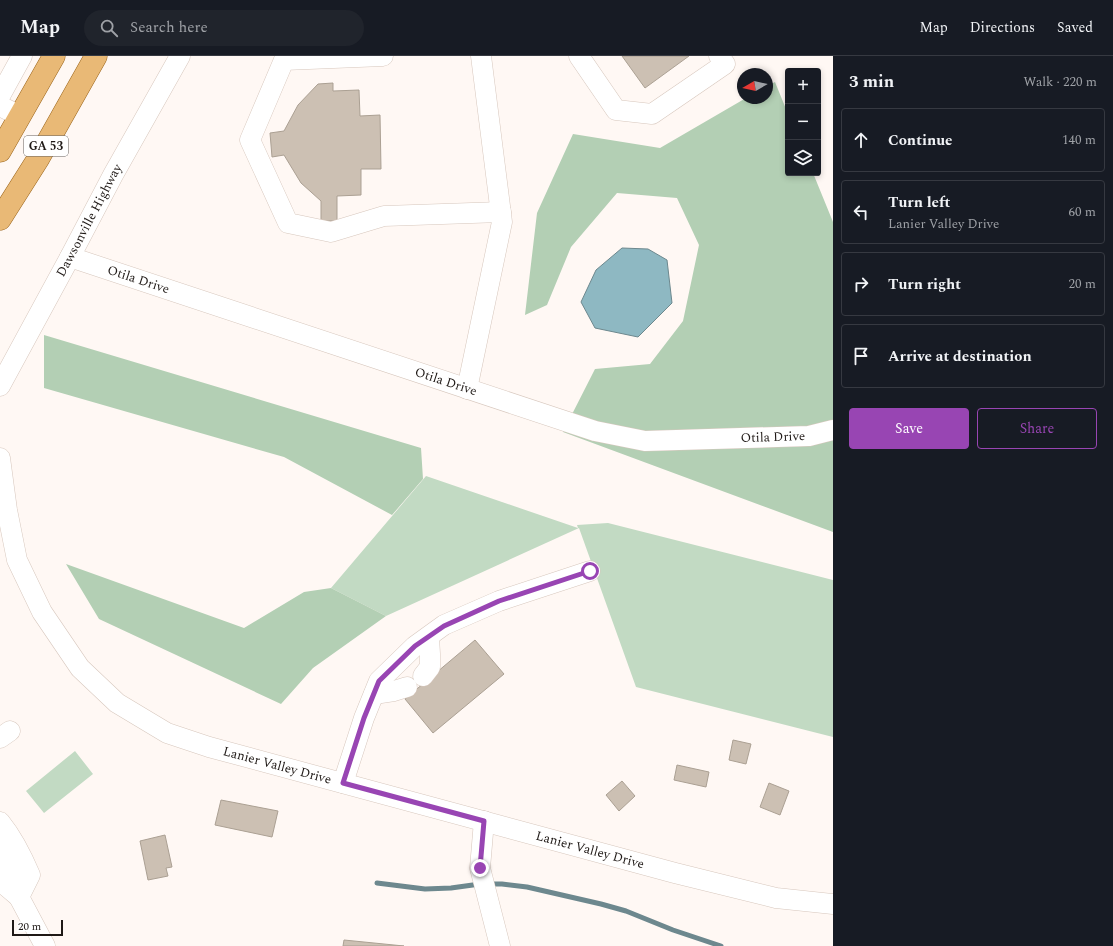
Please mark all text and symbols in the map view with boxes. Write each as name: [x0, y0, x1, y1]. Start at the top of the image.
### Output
search box: [84, 10, 364, 46]
text: Map: [20, 13, 60, 42]
text: Search here: [130, 16, 208, 39]
icon: search: [98, 17, 120, 39]
text: Map: [920, 17, 948, 38]
text: Directions: [970, 17, 1035, 38]
text: Saved: [1057, 17, 1093, 38]
north arrow: [737, 68, 773, 104]
map controls: [785, 68, 821, 176]
button: +: [785, 68, 821, 104]
text: 3 min: [849, 69, 894, 95]
text: Walk · 220 m: [1023, 72, 1097, 92]
button: −: [785, 104, 821, 140]
icon: ahead: [850, 129, 872, 151]
text: Continue: [888, 129, 953, 152]
text: 140 m: [1062, 130, 1096, 150]
road number: GA 53: [24, 136, 68, 156]
button: layers: [785, 140, 821, 176]
street label: Dawsonville Highway: [51, 160, 128, 281]
text: Turn left: [888, 191, 950, 214]
icon: left: [850, 201, 872, 223]
text: 60 m: [1069, 202, 1096, 222]
text: Lanier Valley Drive: [888, 214, 999, 234]
street label: Otila Drive: [105, 260, 172, 299]
icon: right: [850, 273, 872, 295]
text: Turn right: [888, 273, 961, 296]
text: 20 m: [1069, 274, 1096, 294]
icon: arrive: [850, 345, 872, 367]
text: Arrive at destination: [888, 345, 1032, 368]
street label: Otila Drive: [412, 362, 480, 401]
button: Save: [849, 408, 969, 449]
button: Share: [977, 408, 1097, 449]
street label: Otila Drive: [740, 426, 805, 448]
route start: [581, 562, 599, 580]
street label: Lanier Valley Drive: [221, 741, 334, 790]
street label: Lanier Valley Drive: [534, 826, 646, 874]
route end: [471, 859, 489, 877]
scale bar: [12, 918, 63, 937]
text: 20 m: [18, 918, 41, 935]

